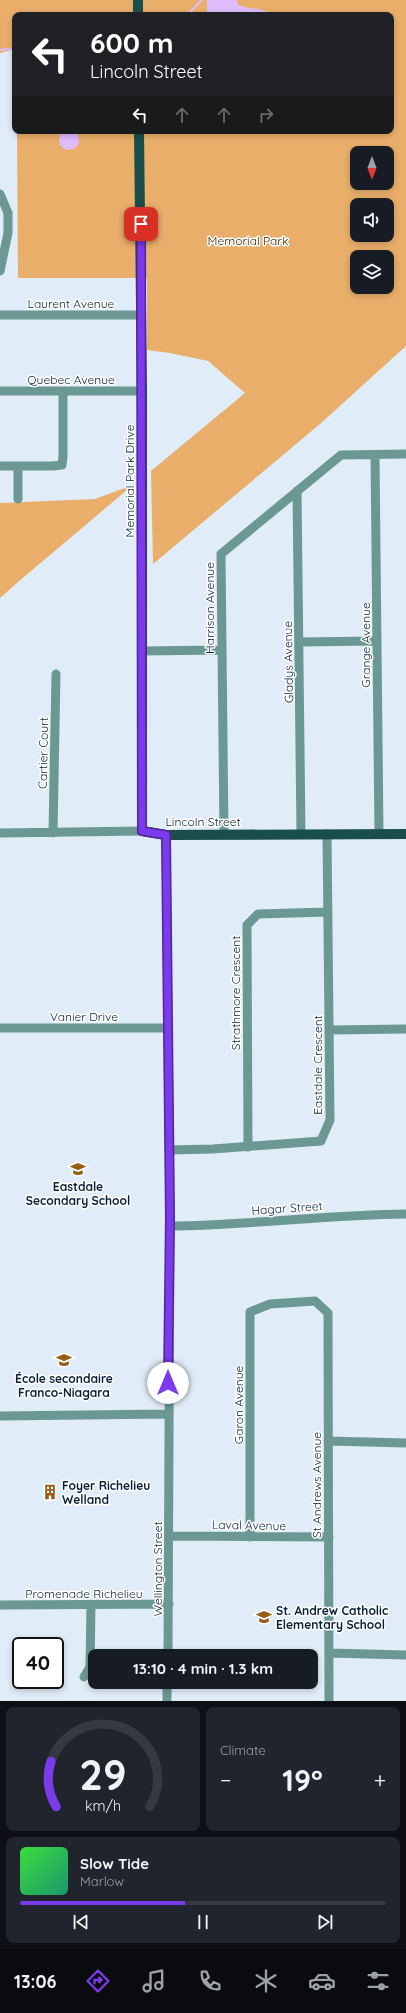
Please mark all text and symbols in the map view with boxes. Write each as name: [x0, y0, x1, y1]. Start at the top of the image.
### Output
text: 600 m: [90, 25, 174, 60]
icon: left: [24, 28, 76, 80]
text: Lincoln Street: [90, 60, 203, 83]
icon: left: [129, 104, 151, 126]
icon: ahead: [171, 104, 193, 126]
icon: ahead: [213, 104, 235, 126]
icon: right: [255, 104, 277, 126]
north arrow: [350, 146, 394, 190]
map controls: [350, 146, 394, 294]
button: sound: [350, 198, 394, 242]
pin: [124, 207, 158, 241]
icon: arrive: [130, 213, 152, 235]
park label: Memorial Park: [208, 233, 288, 248]
button: layers: [350, 250, 394, 294]
street label: Laurent Avenue: [28, 296, 115, 311]
street label: Quebec Avenue: [27, 372, 115, 387]
street label: Memorial Park Drive: [122, 424, 137, 537]
street label: Harrison Avenue: [202, 562, 217, 654]
street label: Grange Avenue: [358, 602, 373, 688]
street label: Gladys Avenue: [280, 621, 296, 703]
street label: Cartier Court: [35, 717, 51, 789]
street label: Lincoln Street: [165, 814, 241, 829]
street label: Strathmore Crescent: [228, 936, 243, 1050]
street label: Vanier Drive: [50, 1009, 118, 1024]
street label: Eastdale Crescent: [310, 1015, 325, 1115]
school or university icon: Eastdale Secondary School: [69, 1160, 87, 1178]
place label: Eastdale Secondary School: [26, 1179, 130, 1208]
street label: Hagar Street: [251, 1198, 323, 1218]
school or university icon: École secondaire Franco-Niagara: [55, 1351, 73, 1369]
position arrow: [147, 1362, 189, 1404]
street label: Garon Avenue: [231, 1365, 246, 1444]
place label: École secondaire Franco-Niagara: [15, 1371, 113, 1400]
street label: St Andrews Avenue: [309, 1432, 324, 1538]
place label: Foyer Richelieu Welland: [62, 1478, 150, 1507]
building icon: Foyer Richelieu Welland: [41, 1483, 59, 1501]
street label: Laval Avenue: [212, 1517, 286, 1533]
street label: Wellington Street: [150, 1522, 165, 1616]
street label: Promenade Richelieu: [25, 1586, 143, 1601]
place label: St. Andrew Catholic Elementary School: [276, 1603, 388, 1632]
school or university icon: St. Andrew Catholic Elementary School: [255, 1608, 273, 1626]
speed limit sign: 40: [12, 1637, 64, 1689]
text: 13:10 · 4 min · 1.3 km: [133, 1659, 273, 1678]
text: Climate: [220, 1742, 266, 1758]
text: 29: [79, 1748, 127, 1800]
text: 19°: [282, 1761, 323, 1799]
text: −: [220, 1766, 231, 1794]
text: +: [374, 1766, 386, 1794]
text: km/h: [85, 1797, 121, 1815]
text: Slow Tide: [80, 1854, 149, 1873]
text: Marlow: [80, 1873, 124, 1889]
icon: previous: [70, 1911, 92, 1933]
icon: pause: [192, 1911, 214, 1933]
icon: next: [314, 1911, 336, 1933]
icon: directions: [84, 1967, 112, 1995]
icon: music: [140, 1967, 168, 1995]
icon: phone: [196, 1967, 224, 1995]
icon: climate: [252, 1967, 280, 1995]
icon: car: [308, 1967, 336, 1995]
icon: filters: [364, 1967, 392, 1995]
text: 13:06: [14, 1970, 57, 1993]

